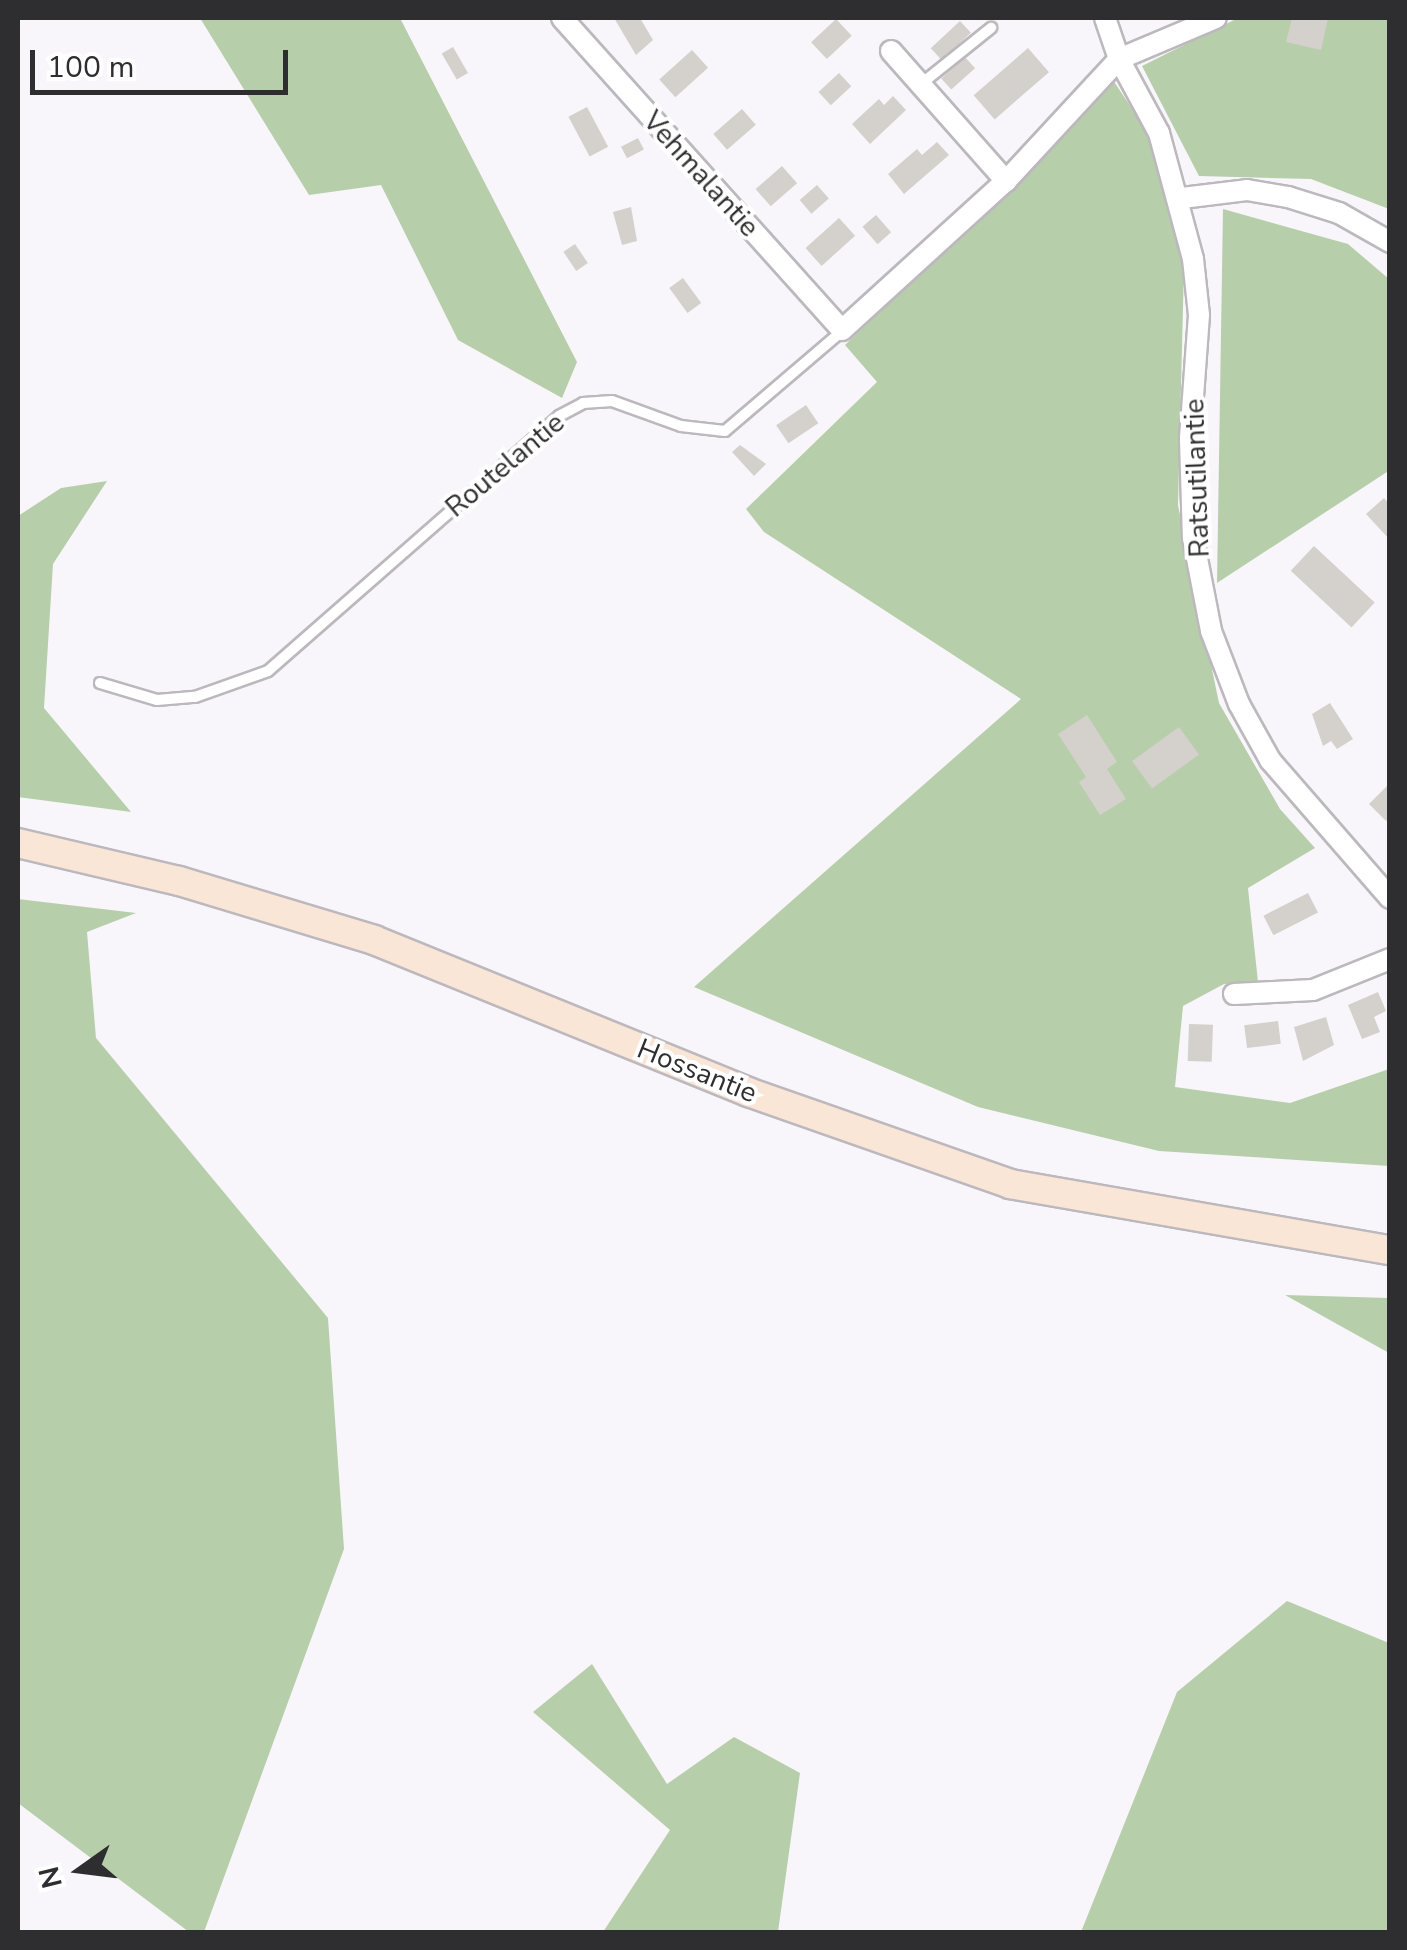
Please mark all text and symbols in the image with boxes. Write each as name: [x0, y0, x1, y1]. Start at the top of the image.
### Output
scale bar: [35, 30, 292, 92]
text: 100 m: [47, 47, 134, 88]
street label: Vehmalantie: [636, 104, 766, 244]
street label: Ratsutilantie: [1177, 398, 1217, 558]
street label: Routelantie: [439, 406, 571, 524]
street label: Hossantie: [632, 1032, 762, 1110]
north arrow: [30, 1820, 130, 1920]
text: N: [30, 1863, 72, 1892]

